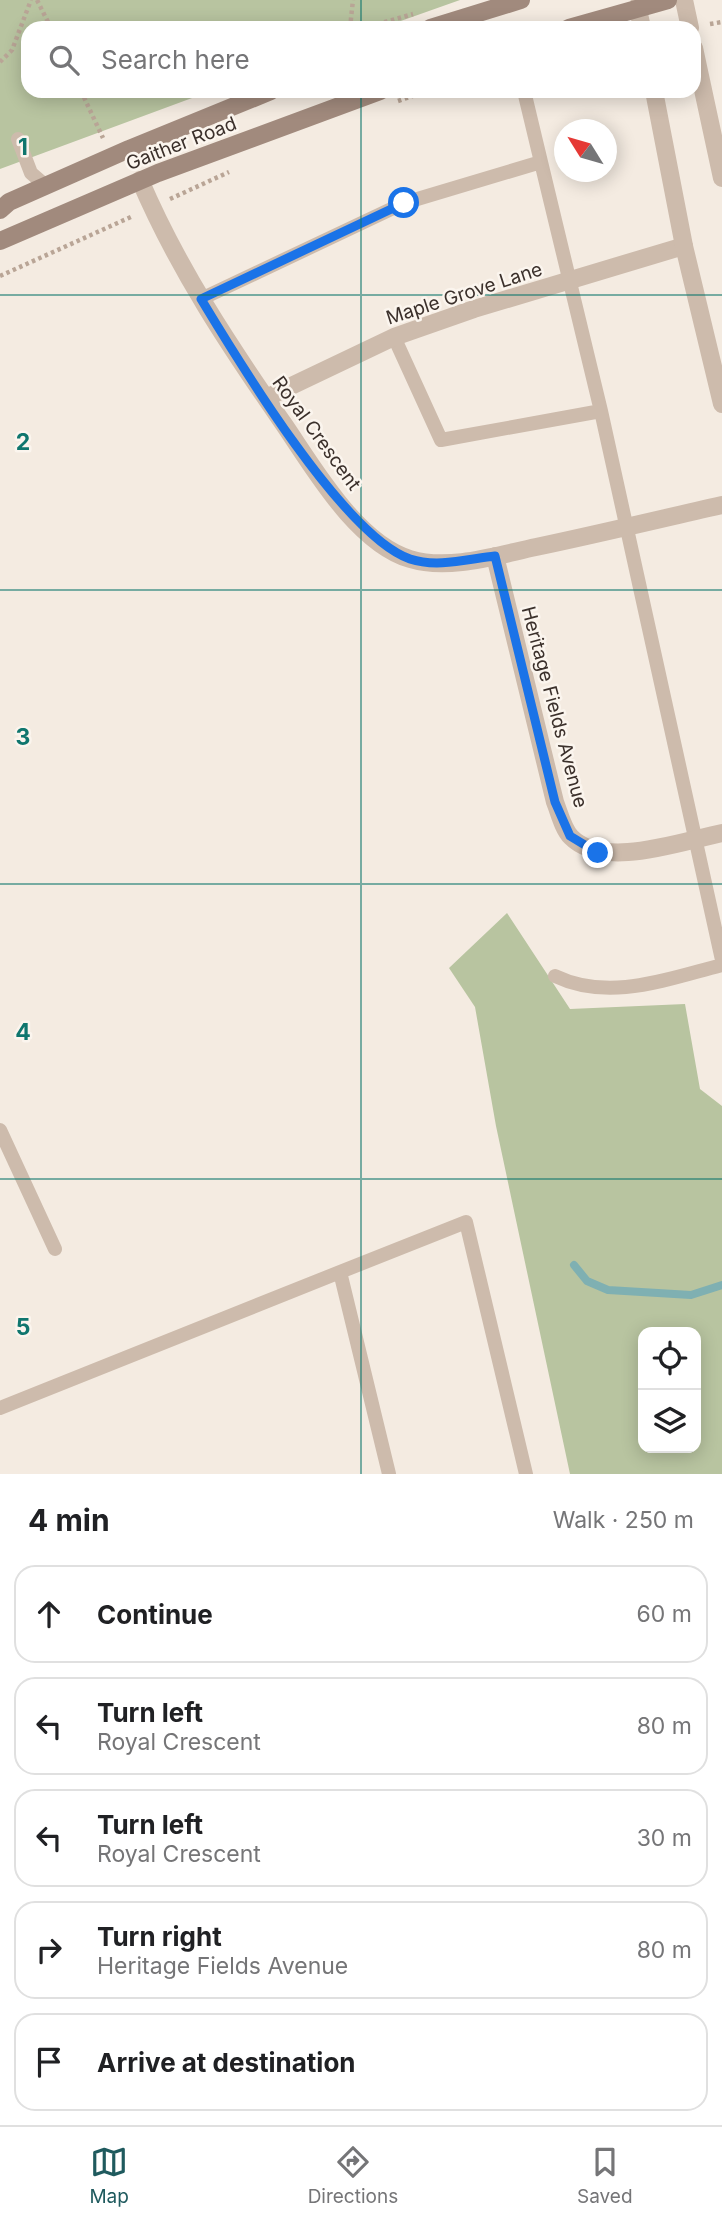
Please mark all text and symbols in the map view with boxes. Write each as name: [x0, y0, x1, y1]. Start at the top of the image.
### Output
search box: [21, 21, 701, 98]
icon: search: [45, 41, 83, 79]
text: Search here: [101, 44, 250, 75]
street label: Gaither Road: [123, 112, 240, 175]
north arrow: [554, 119, 617, 182]
text: 1: [18, 133, 28, 161]
route start: [388, 187, 419, 218]
street label: Maple Grove Lane: [383, 257, 545, 330]
street label: Royal Crescent: [268, 372, 366, 495]
text: 2: [16, 428, 30, 456]
street label: Heritage Fields Avenue: [517, 604, 592, 810]
text: 3: [16, 723, 30, 751]
route end: [582, 837, 613, 868]
text: 4: [15, 1018, 31, 1046]
text: 5: [16, 1313, 30, 1341]
map controls: [638, 1327, 701, 1453]
button: locate: [638, 1327, 701, 1390]
button: layers: [638, 1390, 701, 1453]
text: 4 min: [28, 1502, 110, 1538]
text: Walk · 250 m: [553, 1506, 694, 1534]
icon: ahead: [30, 1595, 68, 1633]
text: Continue: [97, 1599, 213, 1630]
text: 60 m: [637, 1600, 692, 1628]
text: Turn left: [97, 1697, 203, 1728]
icon: left: [30, 1707, 68, 1745]
text: 80 m: [637, 1712, 692, 1740]
text: Royal Crescent: [97, 1728, 261, 1756]
text: Turn left: [97, 1809, 203, 1840]
icon: left: [30, 1819, 68, 1857]
text: 30 m: [637, 1824, 692, 1852]
text: Royal Crescent: [97, 1840, 261, 1868]
text: Turn right: [97, 1921, 222, 1952]
icon: right: [30, 1931, 68, 1969]
text: 80 m: [637, 1936, 692, 1964]
text: Heritage Fields Avenue: [97, 1952, 348, 1980]
icon: arrive: [30, 2043, 68, 2081]
text: Arrive at destination: [97, 2047, 356, 2078]
tab: Map: [89, 2143, 129, 2208]
tab: Directions: [308, 2143, 398, 2208]
tab: Saved: [577, 2143, 633, 2208]

